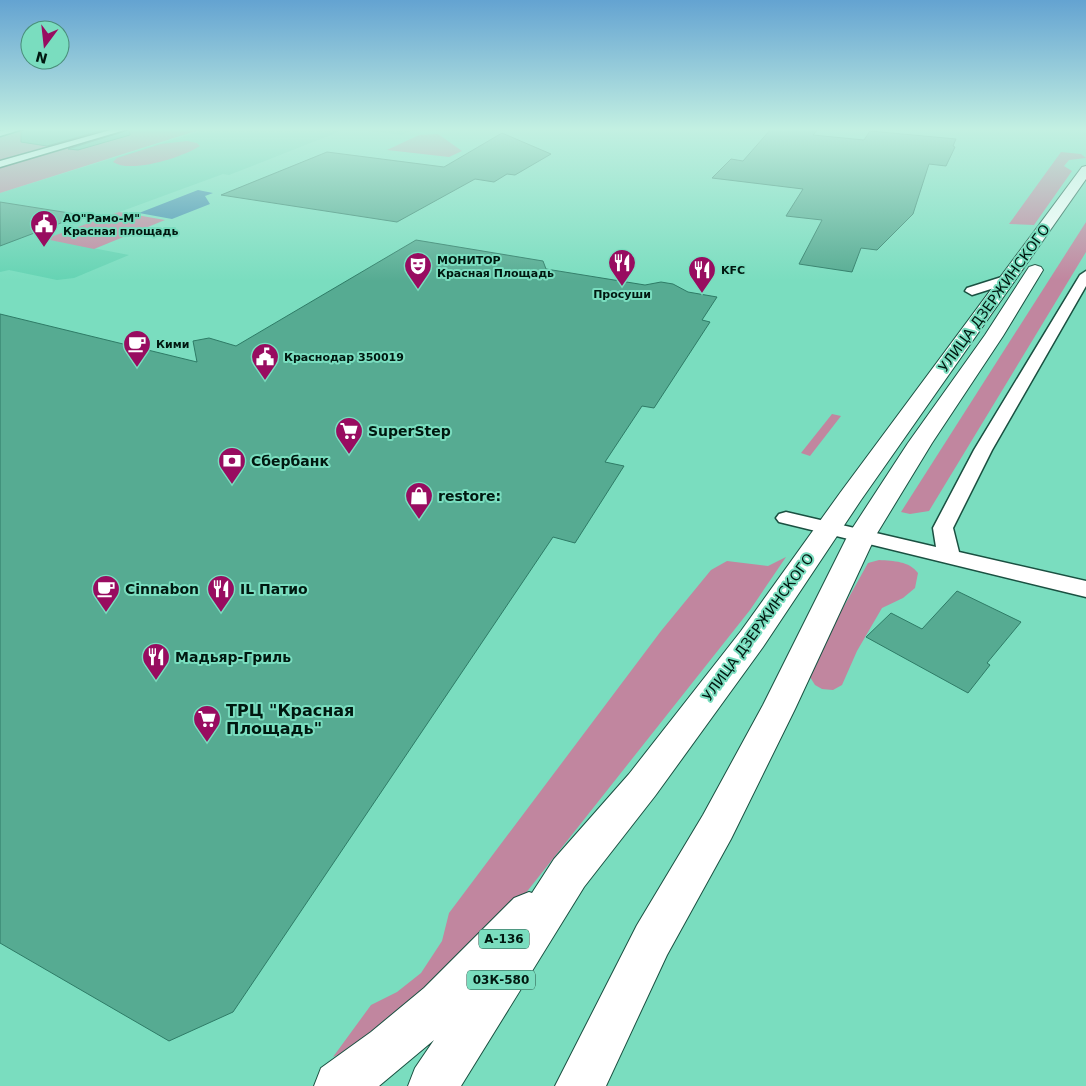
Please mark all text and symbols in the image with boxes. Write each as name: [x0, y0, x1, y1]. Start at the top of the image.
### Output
north arrow: [20, 20, 70, 70]
text: N: [34, 48, 49, 67]
public building icon: АО"Рамо-М" Красная площадь: [29, 209, 59, 248]
place label: АО"Рамо-М" Красная площадь: [63, 212, 178, 238]
street label: УЛИЦА ДЗЕРЖИНСКОГО: [935, 221, 1053, 375]
restaurant icon: Просуши: [607, 248, 637, 287]
theatre icon: МОНИТОР Красная Площадь: [403, 251, 433, 290]
place label: МОНИТОР Красная Площадь: [437, 254, 554, 280]
restaurant icon: KFC: [687, 255, 717, 294]
place label: KFC: [721, 264, 745, 277]
place label: Просуши: [593, 288, 651, 301]
cafe icon: Кими: [122, 329, 152, 368]
place label: Кими: [156, 338, 189, 351]
public building icon: Краснодар 350019: [250, 342, 280, 381]
place label: Краснодар 350019: [284, 351, 404, 364]
supermarket icon: SuperStep: [334, 416, 364, 455]
place label: SuperStep: [368, 423, 451, 439]
bank icon: Сбербанк: [217, 446, 247, 485]
place label: Сбербанк: [251, 453, 329, 469]
shop icon: restore:: [404, 481, 434, 520]
place label: restore:: [438, 488, 501, 504]
street label: УЛИЦА ДЗЕРЖИНСКОГО: [699, 550, 817, 704]
cafe icon: Cinnabon: [91, 574, 121, 613]
restaurant icon: IL Патио: [206, 574, 236, 613]
place label: Cinnabon: [125, 581, 199, 597]
place label: IL Патио: [240, 581, 308, 597]
restaurant icon: Мадьяр-Гриль: [141, 642, 171, 681]
place label: Мадьяр-Гриль: [175, 649, 291, 665]
place label: ТРЦ "Красная Площадь": [226, 701, 354, 738]
supermarket icon: ТРЦ "Красная Площадь": [192, 704, 222, 743]
road number: А-136: [479, 930, 529, 949]
road number: 03К-580: [467, 970, 535, 990]

